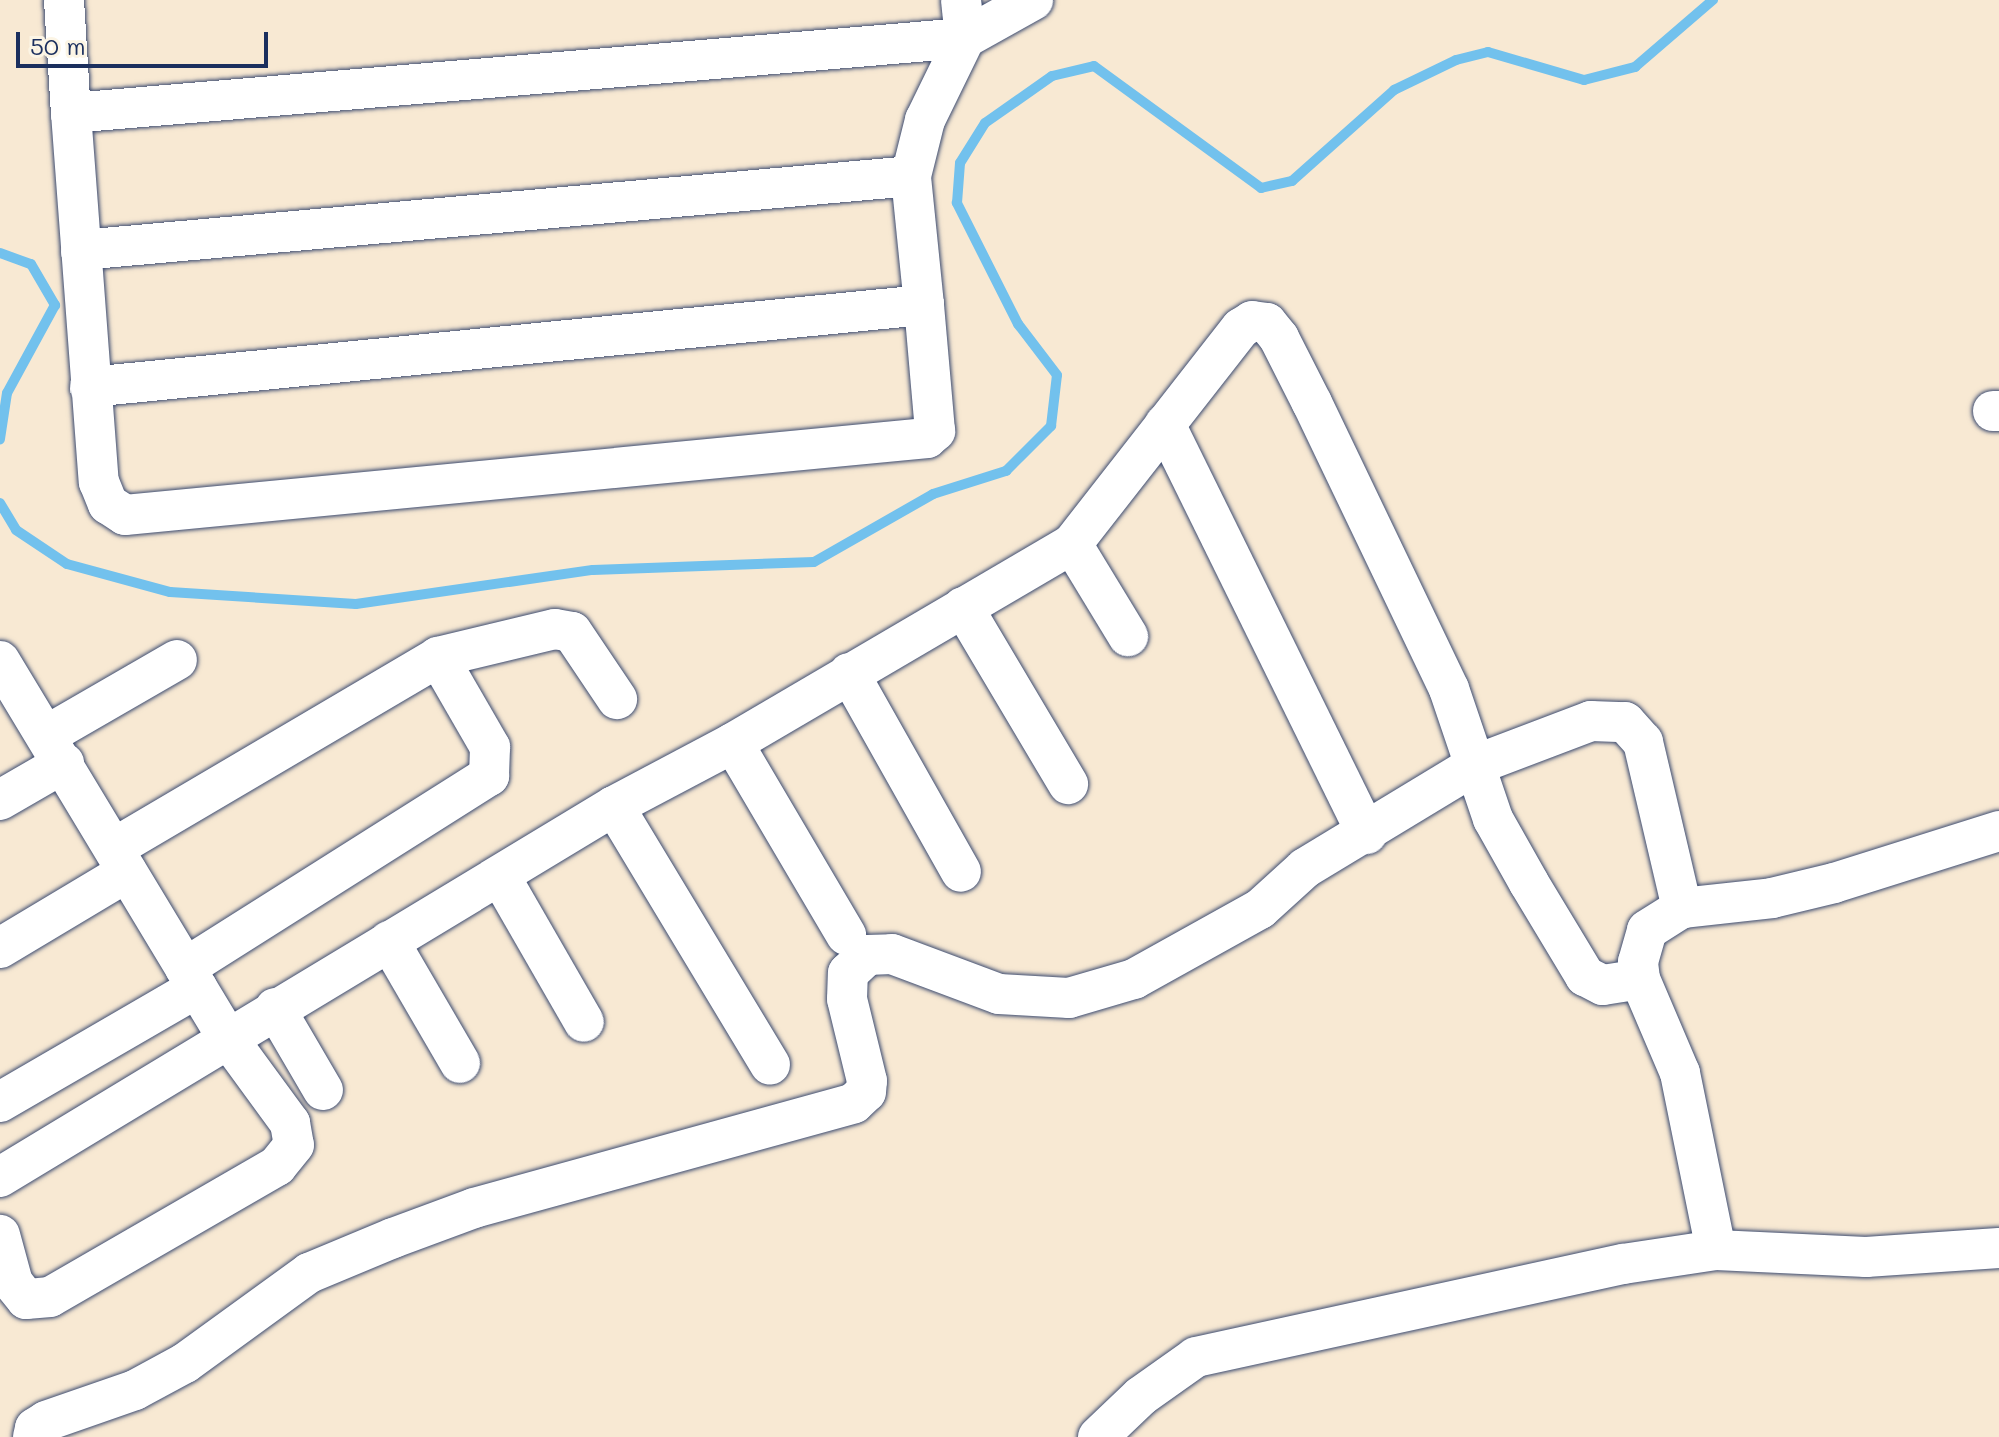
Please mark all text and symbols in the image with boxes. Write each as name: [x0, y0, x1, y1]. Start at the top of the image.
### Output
scale bar: [20, 16, 272, 66]
text: 50 m: [30, 30, 86, 61]

